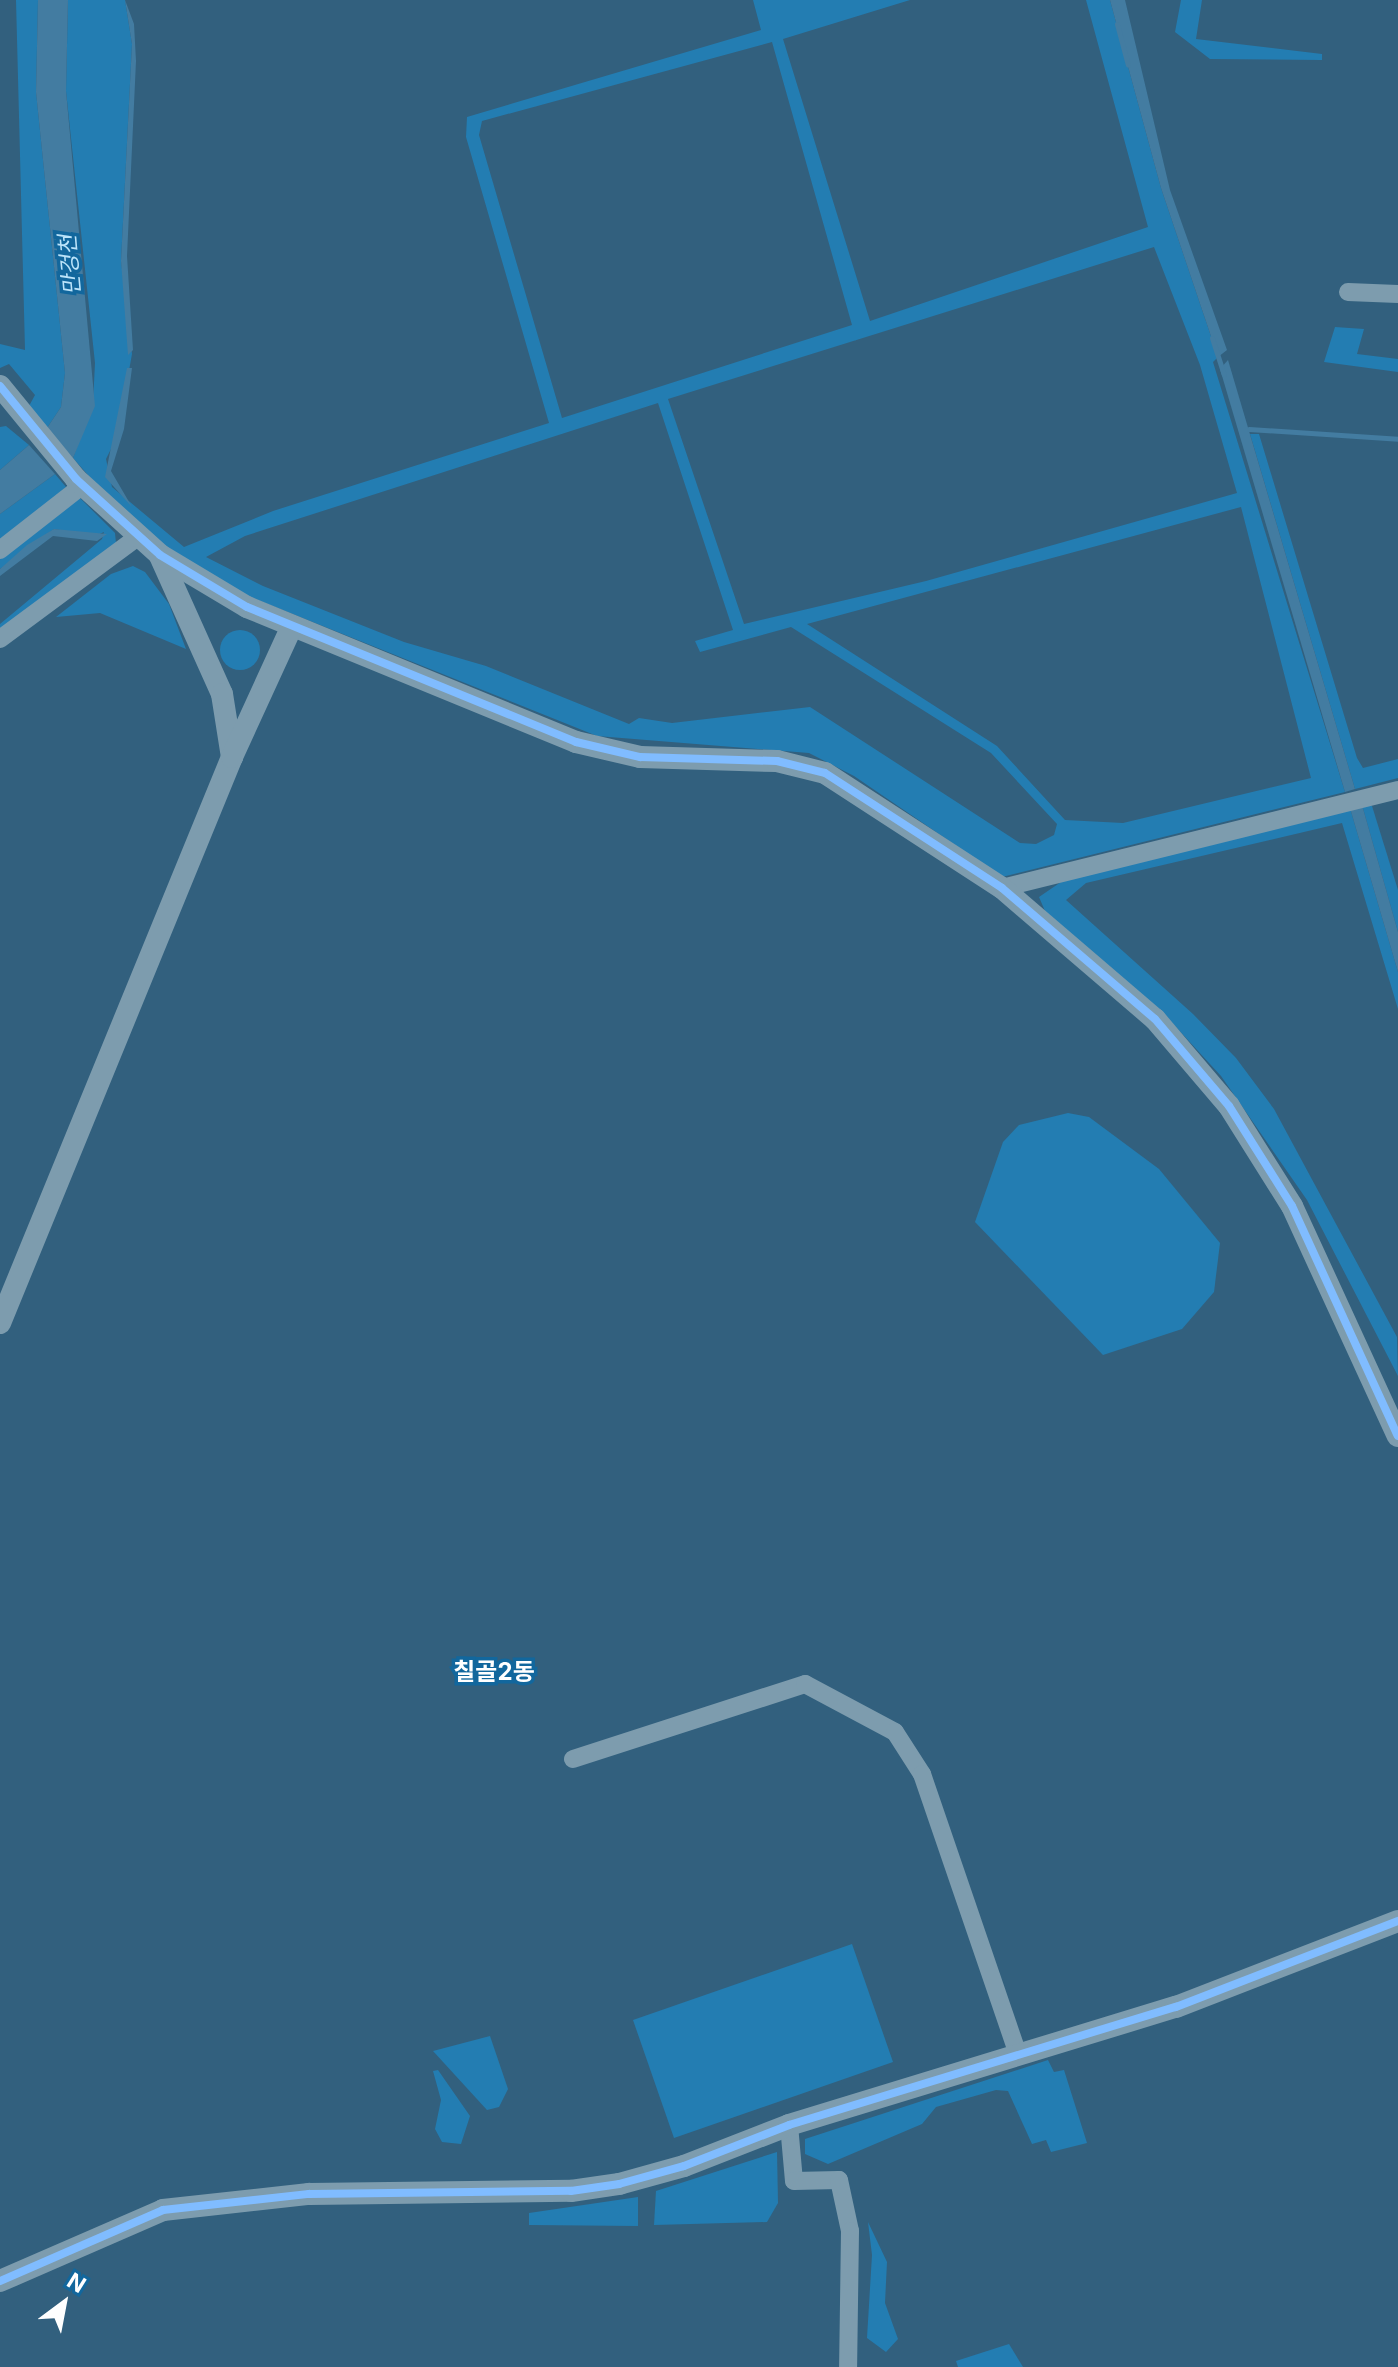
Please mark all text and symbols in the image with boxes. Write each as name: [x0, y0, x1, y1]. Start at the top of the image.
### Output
water label: 만겅천: [54, 234, 86, 296]
district label: 칠골2동: [453, 1658, 535, 1686]
north arrow: [24, 2263, 104, 2343]
text: N: [63, 2267, 91, 2298]

